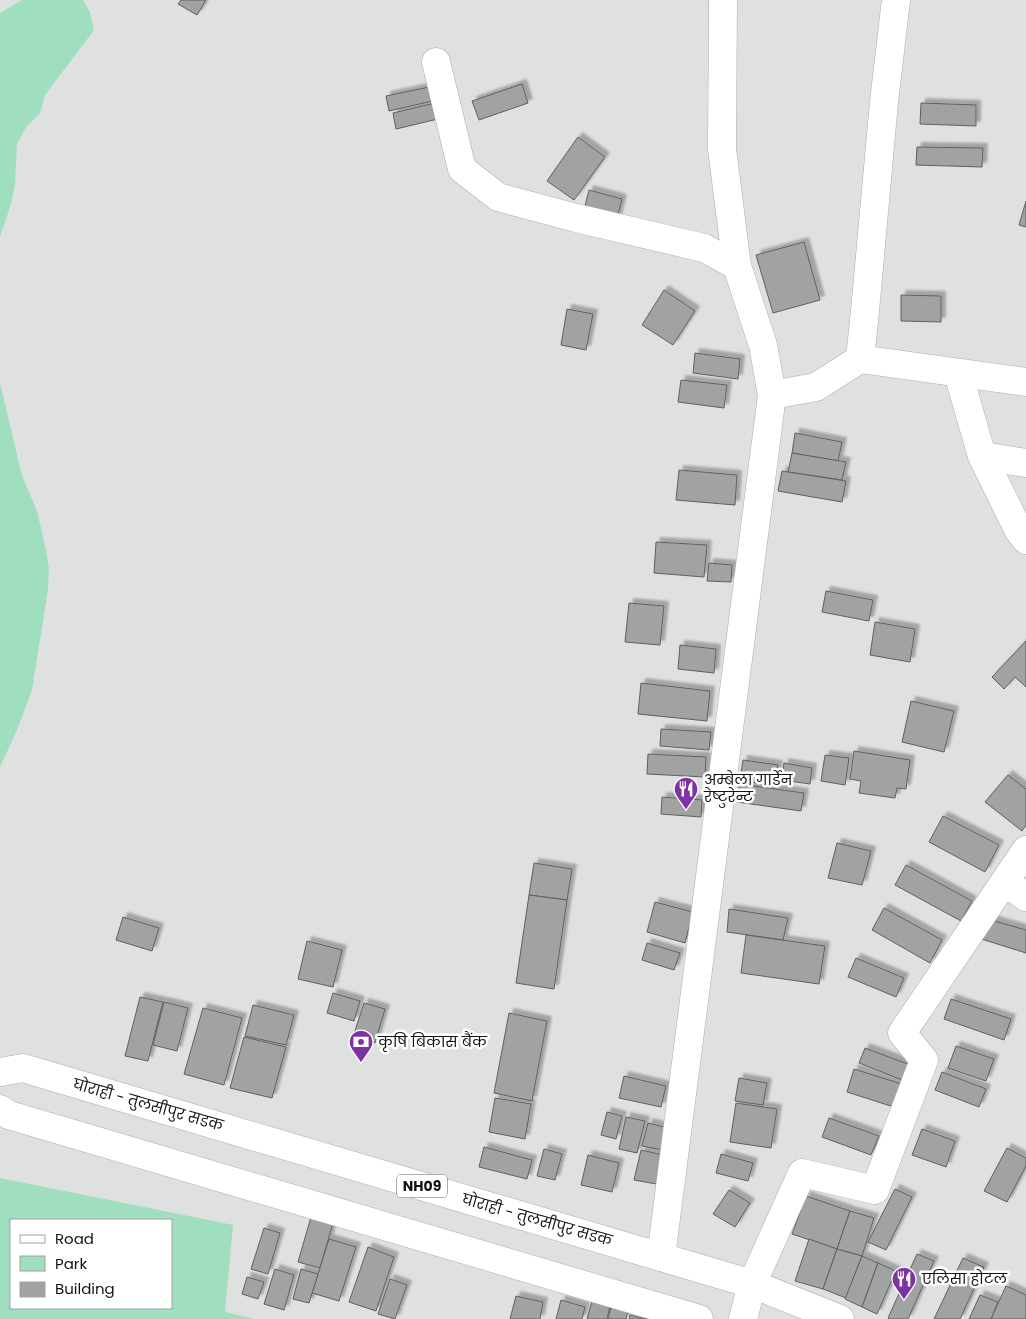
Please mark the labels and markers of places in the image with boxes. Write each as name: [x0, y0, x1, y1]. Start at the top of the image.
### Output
place label: अम्ब्रेला गार्डेन रेष्टुरेन्ट: [703, 769, 794, 808]
restaurant icon: अम्ब्रेला गार्डेन रेष्टुरेन्ट: [673, 776, 699, 810]
bank icon: कृषि बिकास बैंक: [348, 1029, 374, 1063]
place label: कृषि बिकास बैंक: [377, 1031, 488, 1052]
restaurant icon: एलिसा होटल: [891, 1266, 917, 1300]
place label: एलिसा होटल: [921, 1268, 1007, 1289]

